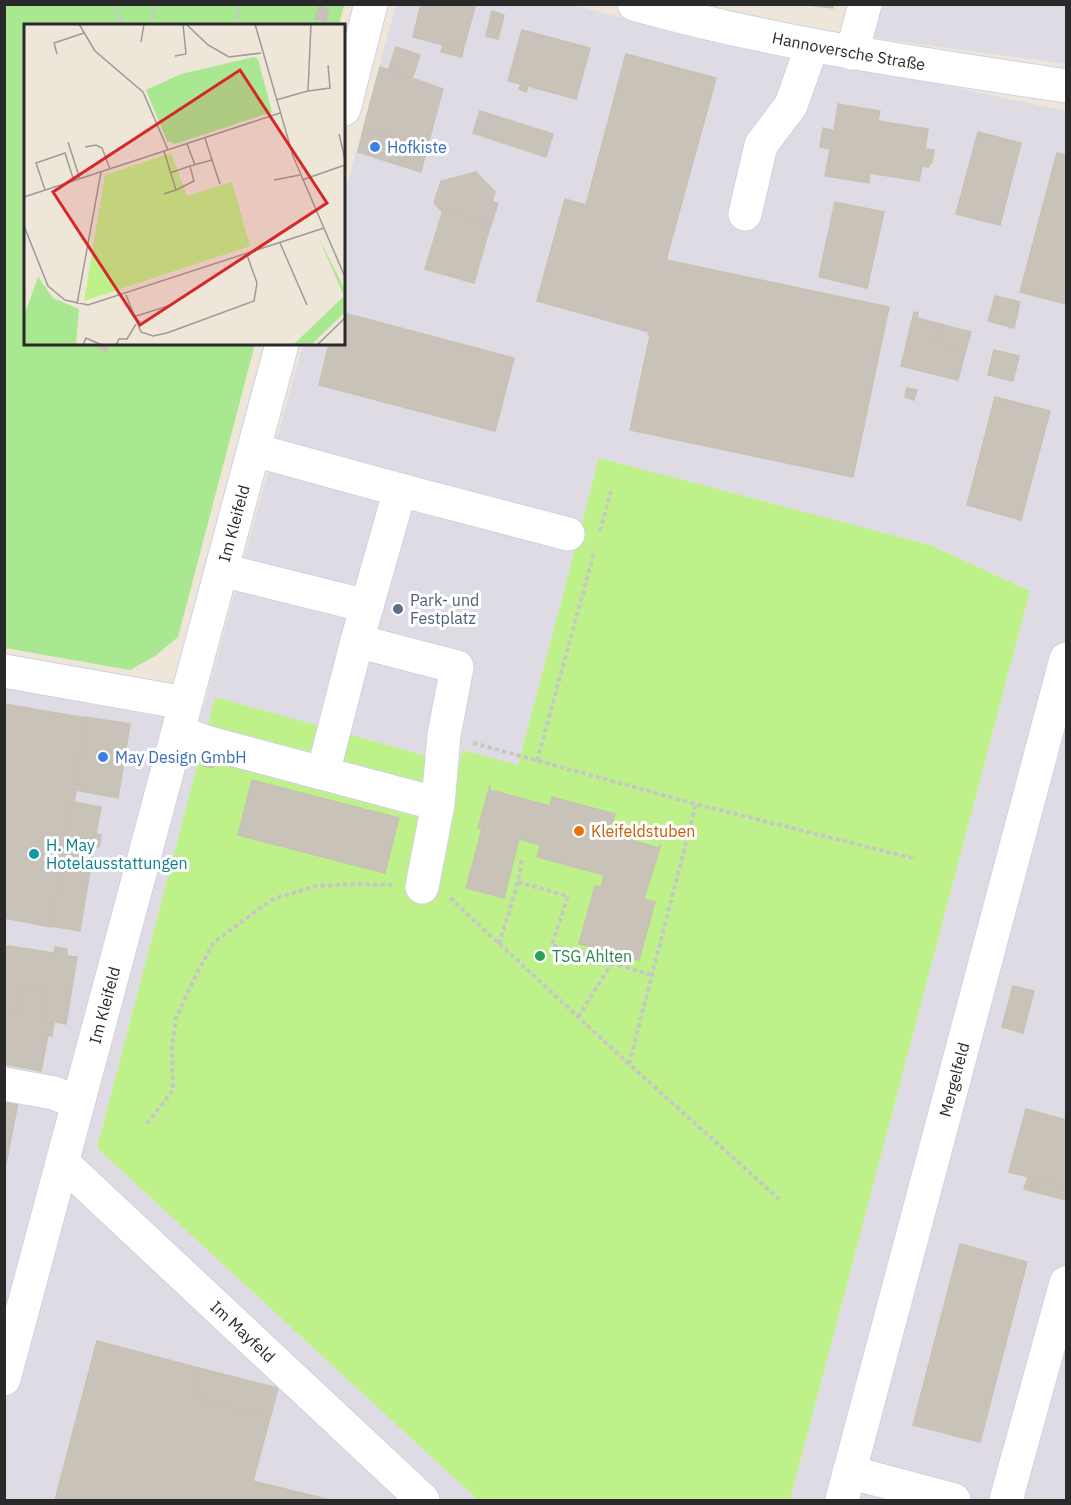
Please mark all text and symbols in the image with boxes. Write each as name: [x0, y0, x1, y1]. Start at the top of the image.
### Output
inset map: [24, 24, 345, 345]
street label: Hannoversche Straße: [770, 27, 927, 74]
place label: Hofkiste: [387, 137, 447, 157]
marker: Hofkiste: [368, 140, 382, 154]
street label: Im Kleifeld: [214, 483, 254, 564]
place label: Park- und Festplatz: [410, 590, 479, 628]
marker: Park- und Festplatz: [391, 602, 405, 616]
place label: May Design GmbH: [115, 747, 247, 767]
marker: May Design GmbH: [96, 750, 110, 764]
place label: Kleifeldstuben: [591, 821, 695, 841]
marker: Kleifeldstuben: [572, 824, 586, 838]
place label: H. May Hotelausstattungen: [46, 835, 188, 873]
marker: H. May Hotelausstattungen: [27, 847, 41, 861]
place label: TSG Ahlten: [552, 946, 632, 966]
marker: TSG Ahlten: [533, 949, 547, 963]
street label: Im Kleifeld: [84, 964, 124, 1046]
street label: Mergelfeld: [934, 1040, 973, 1119]
street label: Im Mayfeld: [207, 1296, 280, 1367]

